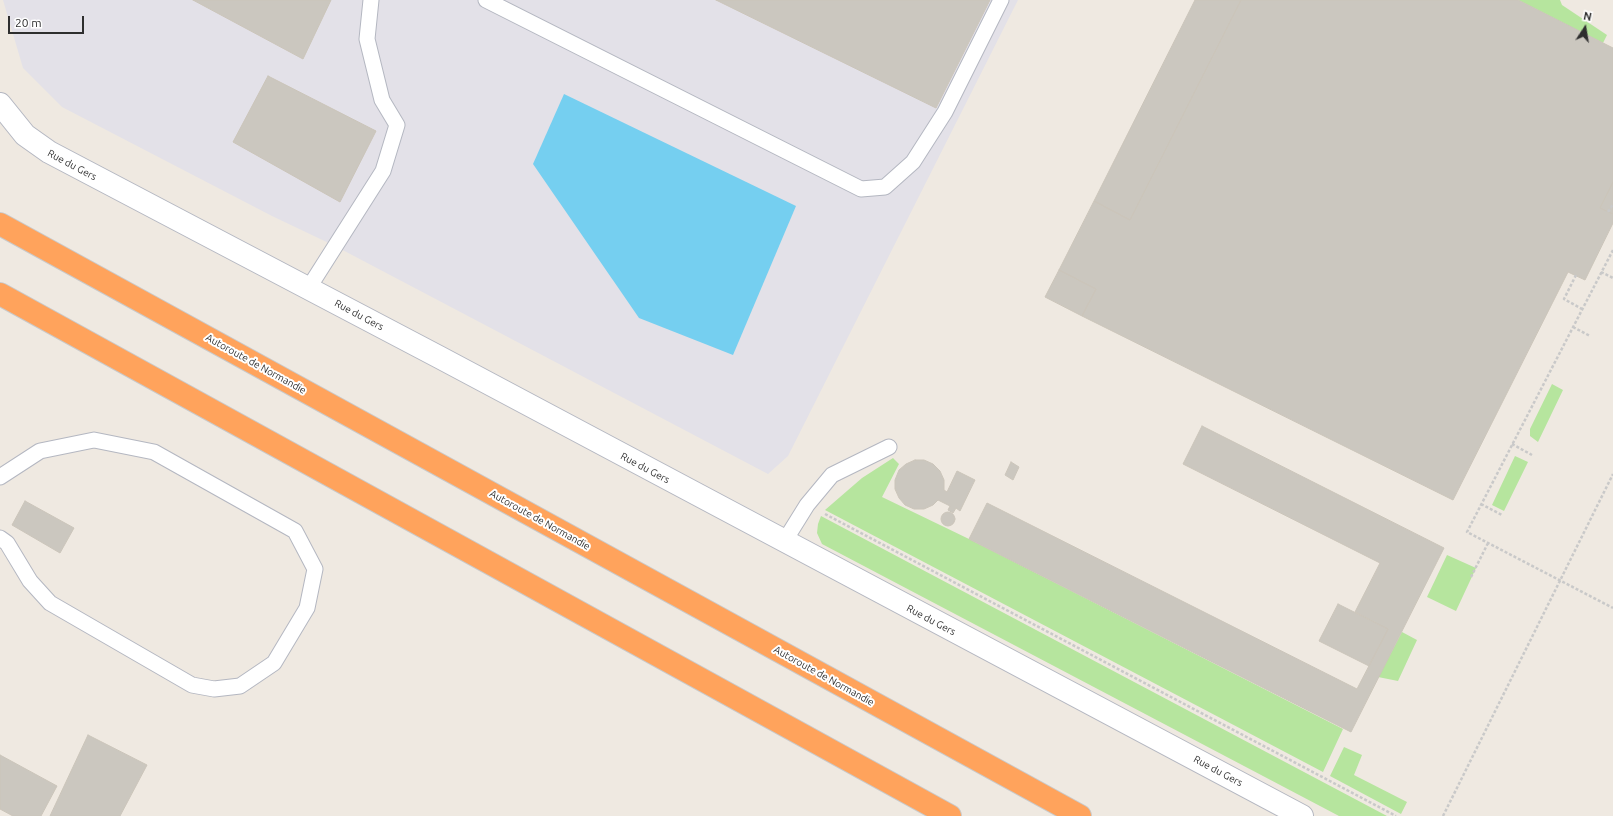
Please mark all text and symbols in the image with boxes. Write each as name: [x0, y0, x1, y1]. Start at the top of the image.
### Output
scale bar: [10, 8, 86, 34]
north arrow: [1565, 8, 1605, 48]
text: N: [1582, 10, 1593, 23]
text: 20 m: [15, 16, 42, 29]
street label: Rue du Gers: [45, 147, 99, 183]
street label: Rue du Gers: [332, 297, 386, 333]
street label: Autoroute de Normandie: [204, 331, 308, 397]
street label: Rue du Gers: [618, 450, 672, 486]
street label: Autoroute de Normandie: [488, 487, 592, 553]
street label: Rue du Gers: [904, 602, 958, 638]
street label: Autoroute de Normandie: [772, 643, 876, 709]
street label: Rue du Gers: [1191, 753, 1245, 789]

